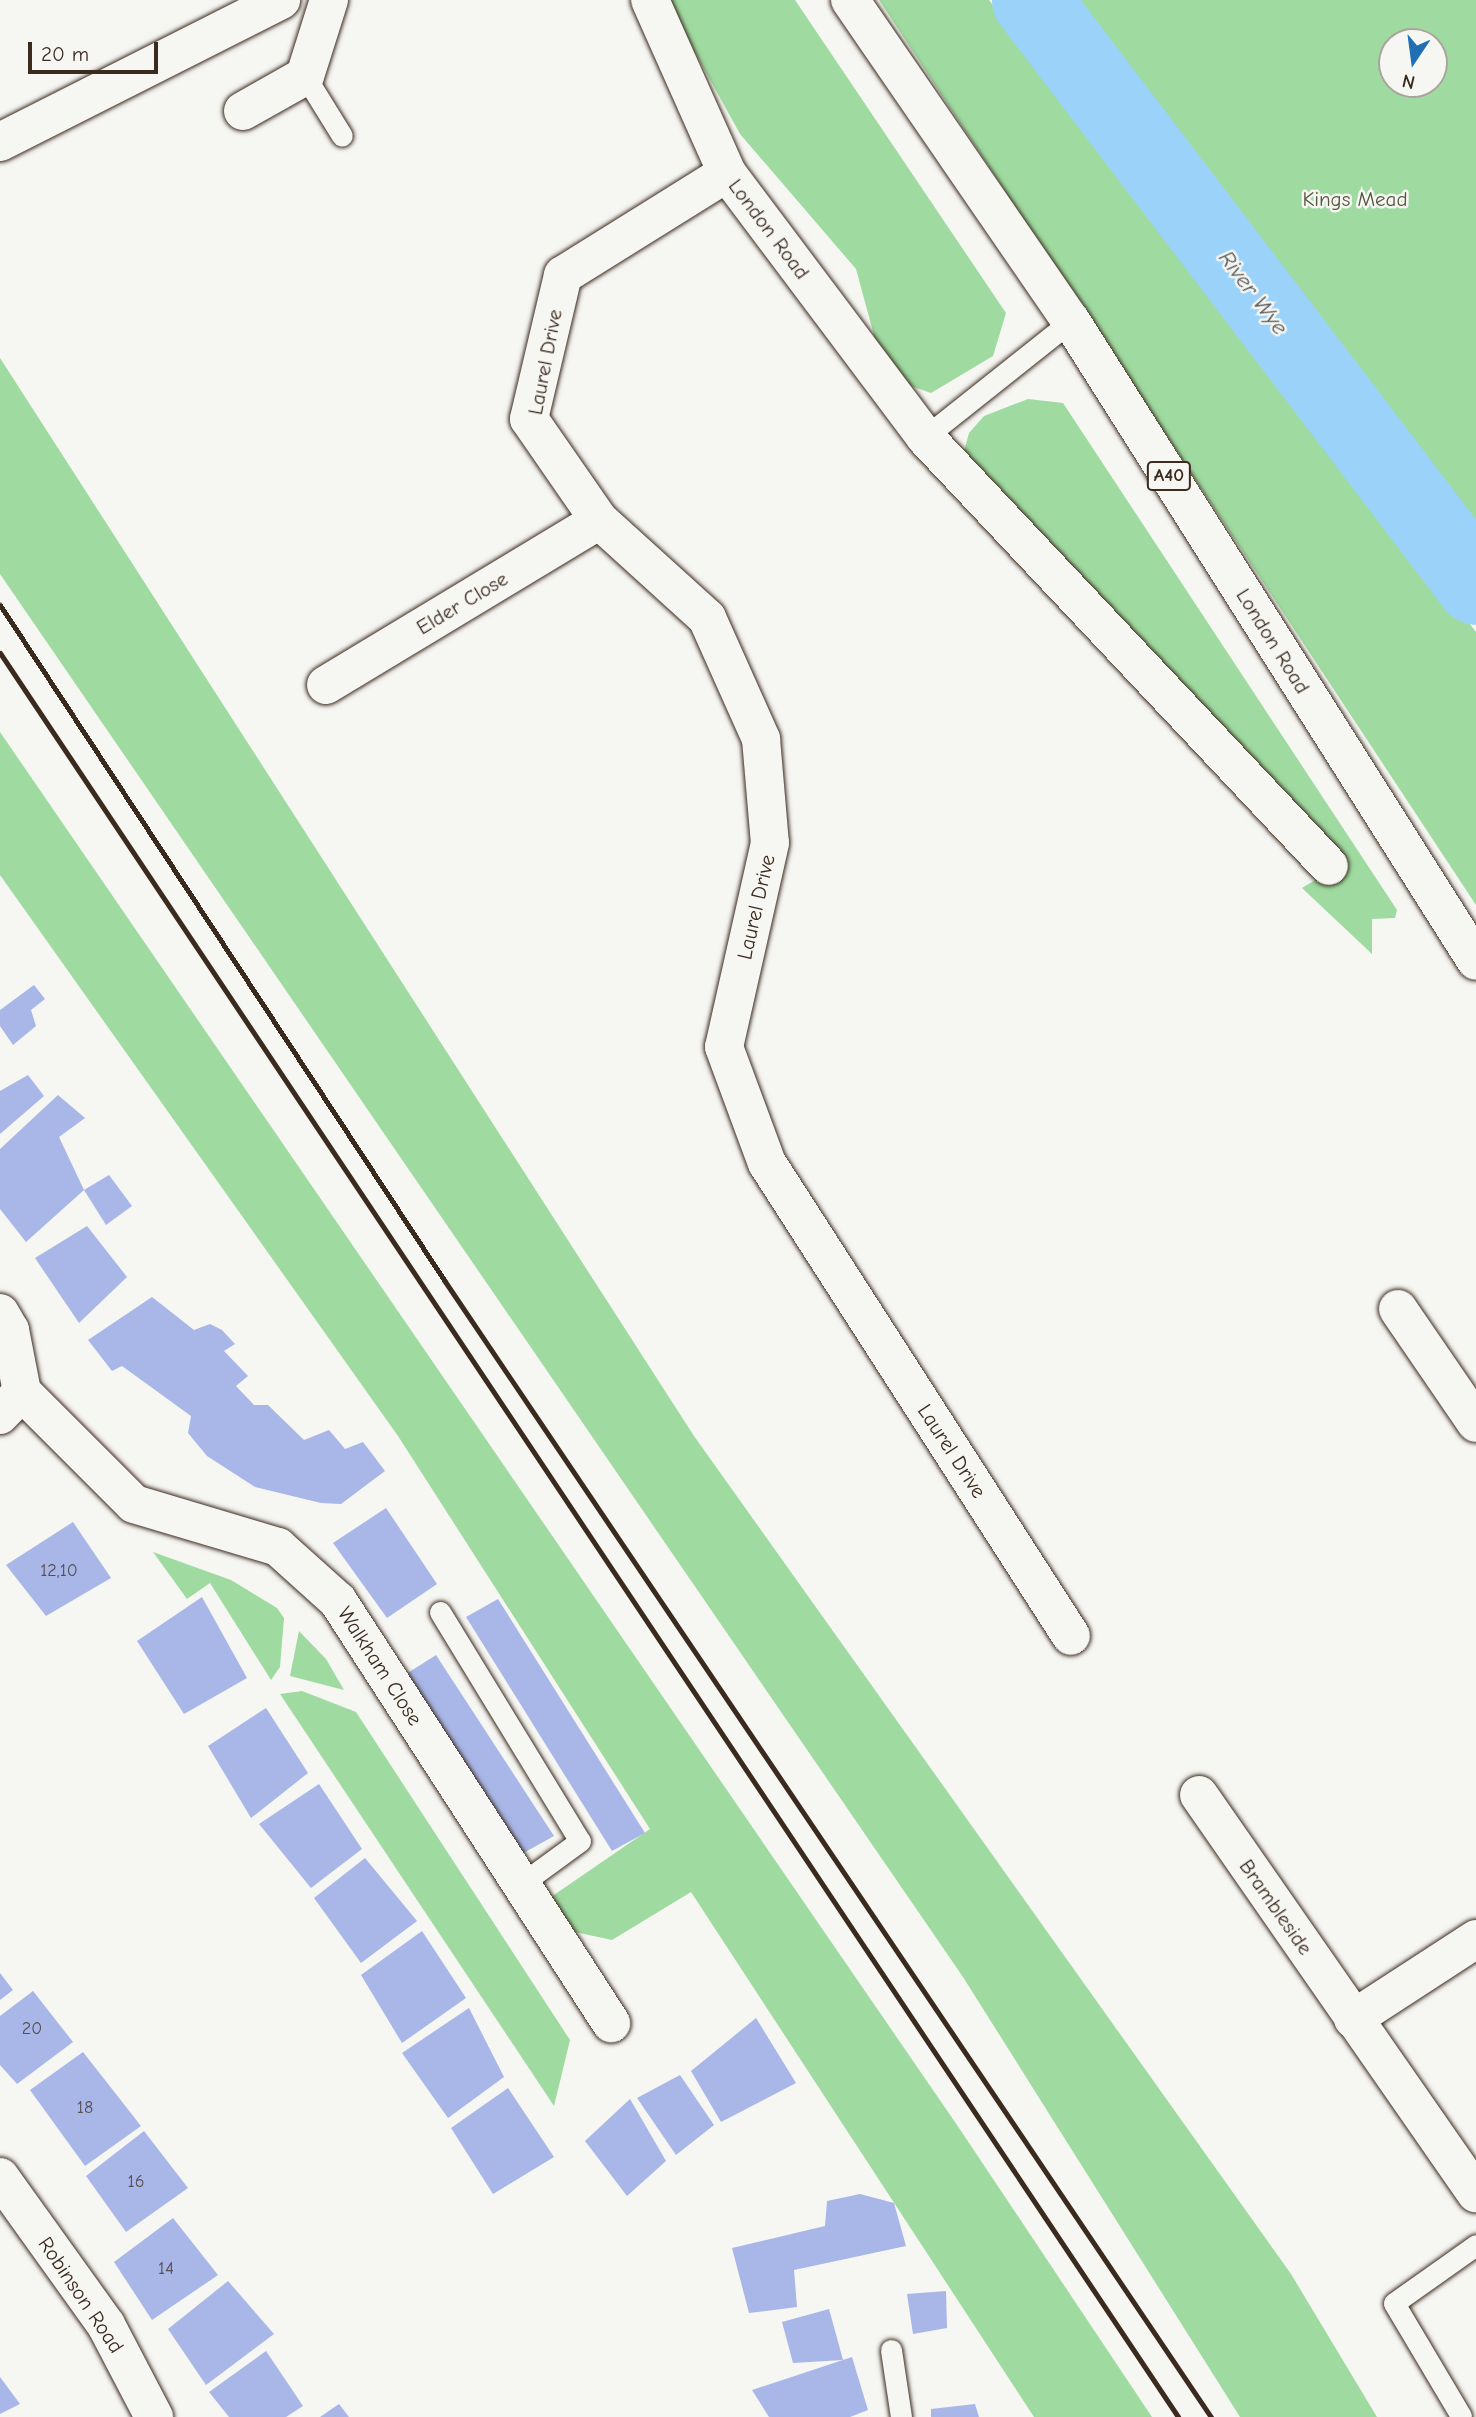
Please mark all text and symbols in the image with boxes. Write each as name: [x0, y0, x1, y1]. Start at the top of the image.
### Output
scale bar: [32, 28, 161, 72]
north arrow: [1378, 28, 1448, 98]
text: 20 m: [41, 42, 89, 66]
text: N: [1400, 69, 1417, 94]
street label: London Road: [723, 174, 815, 284]
park label: Kings Mead: [1302, 186, 1408, 212]
water label: River Wye: [1212, 245, 1294, 341]
street label: Laurel Drive: [522, 307, 568, 417]
road number: A40: [1146, 461, 1192, 491]
street label: Elder Close: [412, 566, 512, 640]
street label: London Road: [1231, 584, 1315, 698]
street label: Laurel Drive: [732, 852, 780, 962]
street label: Laurel Drive: [912, 1399, 992, 1503]
house number: 12,10: [40, 1560, 78, 1582]
street label: Walkham Close: [332, 1602, 428, 1730]
street label: Brambleside: [1234, 1854, 1318, 1960]
house number: 20: [22, 2018, 42, 2040]
house number: 18: [77, 2097, 93, 2119]
house number: 16: [128, 2171, 144, 2193]
street label: Robinson Road: [33, 2232, 129, 2358]
house number: 14: [158, 2258, 174, 2280]

